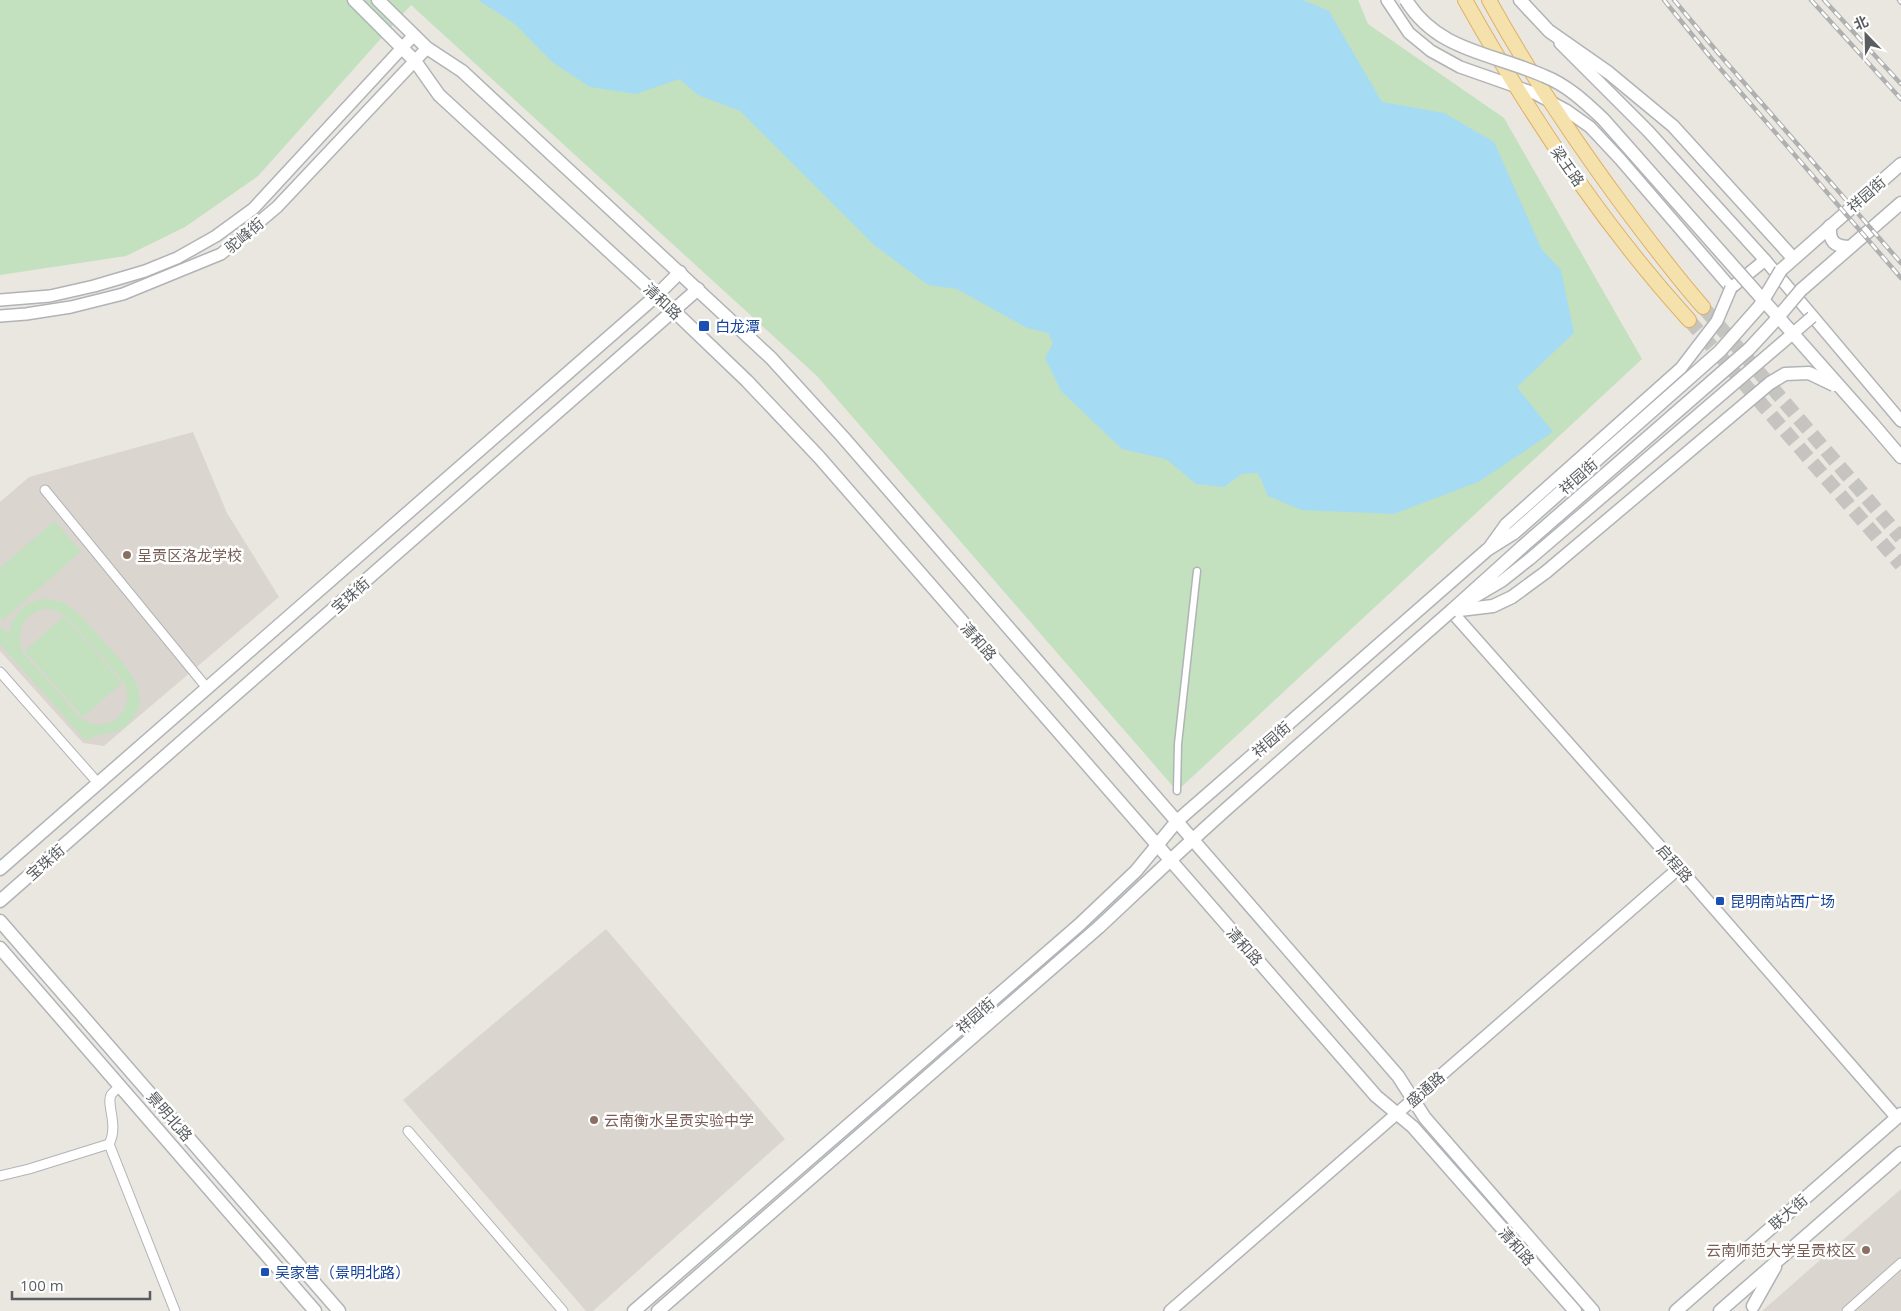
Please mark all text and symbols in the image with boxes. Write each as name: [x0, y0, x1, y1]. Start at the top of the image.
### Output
north arrow: [1841, 10, 1891, 60]
text: 北: [1851, 11, 1871, 34]
street label: 梁王路: [1547, 142, 1589, 190]
street label: 祥园街: [1842, 172, 1890, 216]
street label: 驼峰街: [220, 213, 268, 257]
street label: 清和路: [640, 278, 686, 324]
place label: 白龙潭: [715, 316, 760, 336]
marker: 白龙潭: [697, 319, 711, 333]
street label: 祥园街: [1554, 454, 1602, 498]
place label: 呈贡区洛龙学校: [137, 545, 242, 565]
marker: 呈贡区洛龙学校: [121, 549, 133, 561]
street label: 宝珠街: [326, 573, 374, 617]
street label: 清和路: [957, 617, 1001, 665]
street label: 祥园街: [1247, 717, 1295, 761]
street label: 启程路: [1653, 839, 1697, 887]
street label: 宝珠街: [21, 840, 69, 884]
place label: 昆明南站西广场: [1730, 891, 1835, 911]
marker: 昆明南站西广场: [1714, 895, 1726, 907]
street label: 清和路: [1223, 922, 1267, 970]
street label: 祥园街: [951, 993, 999, 1037]
street label: 盛通路: [1401, 1067, 1449, 1111]
street label: 景明北路: [143, 1087, 197, 1145]
place label: 云南衡水呈贡实验中学: [604, 1110, 754, 1130]
marker: 云南衡水呈贡实验中学: [588, 1114, 600, 1126]
street label: 联大街: [1764, 1190, 1812, 1234]
street label: 清和路: [1495, 1222, 1539, 1270]
place label: 云南师范大学呈贡校区: [1706, 1240, 1856, 1260]
marker: 云南师范大学呈贡校区: [1860, 1244, 1872, 1256]
place label: 吴家营（景明北路）: [275, 1262, 410, 1282]
marker: 吴家营（景明北路）: [259, 1266, 271, 1278]
scale bar: [12, 1268, 150, 1300]
text: 100 m: [20, 1275, 64, 1295]

